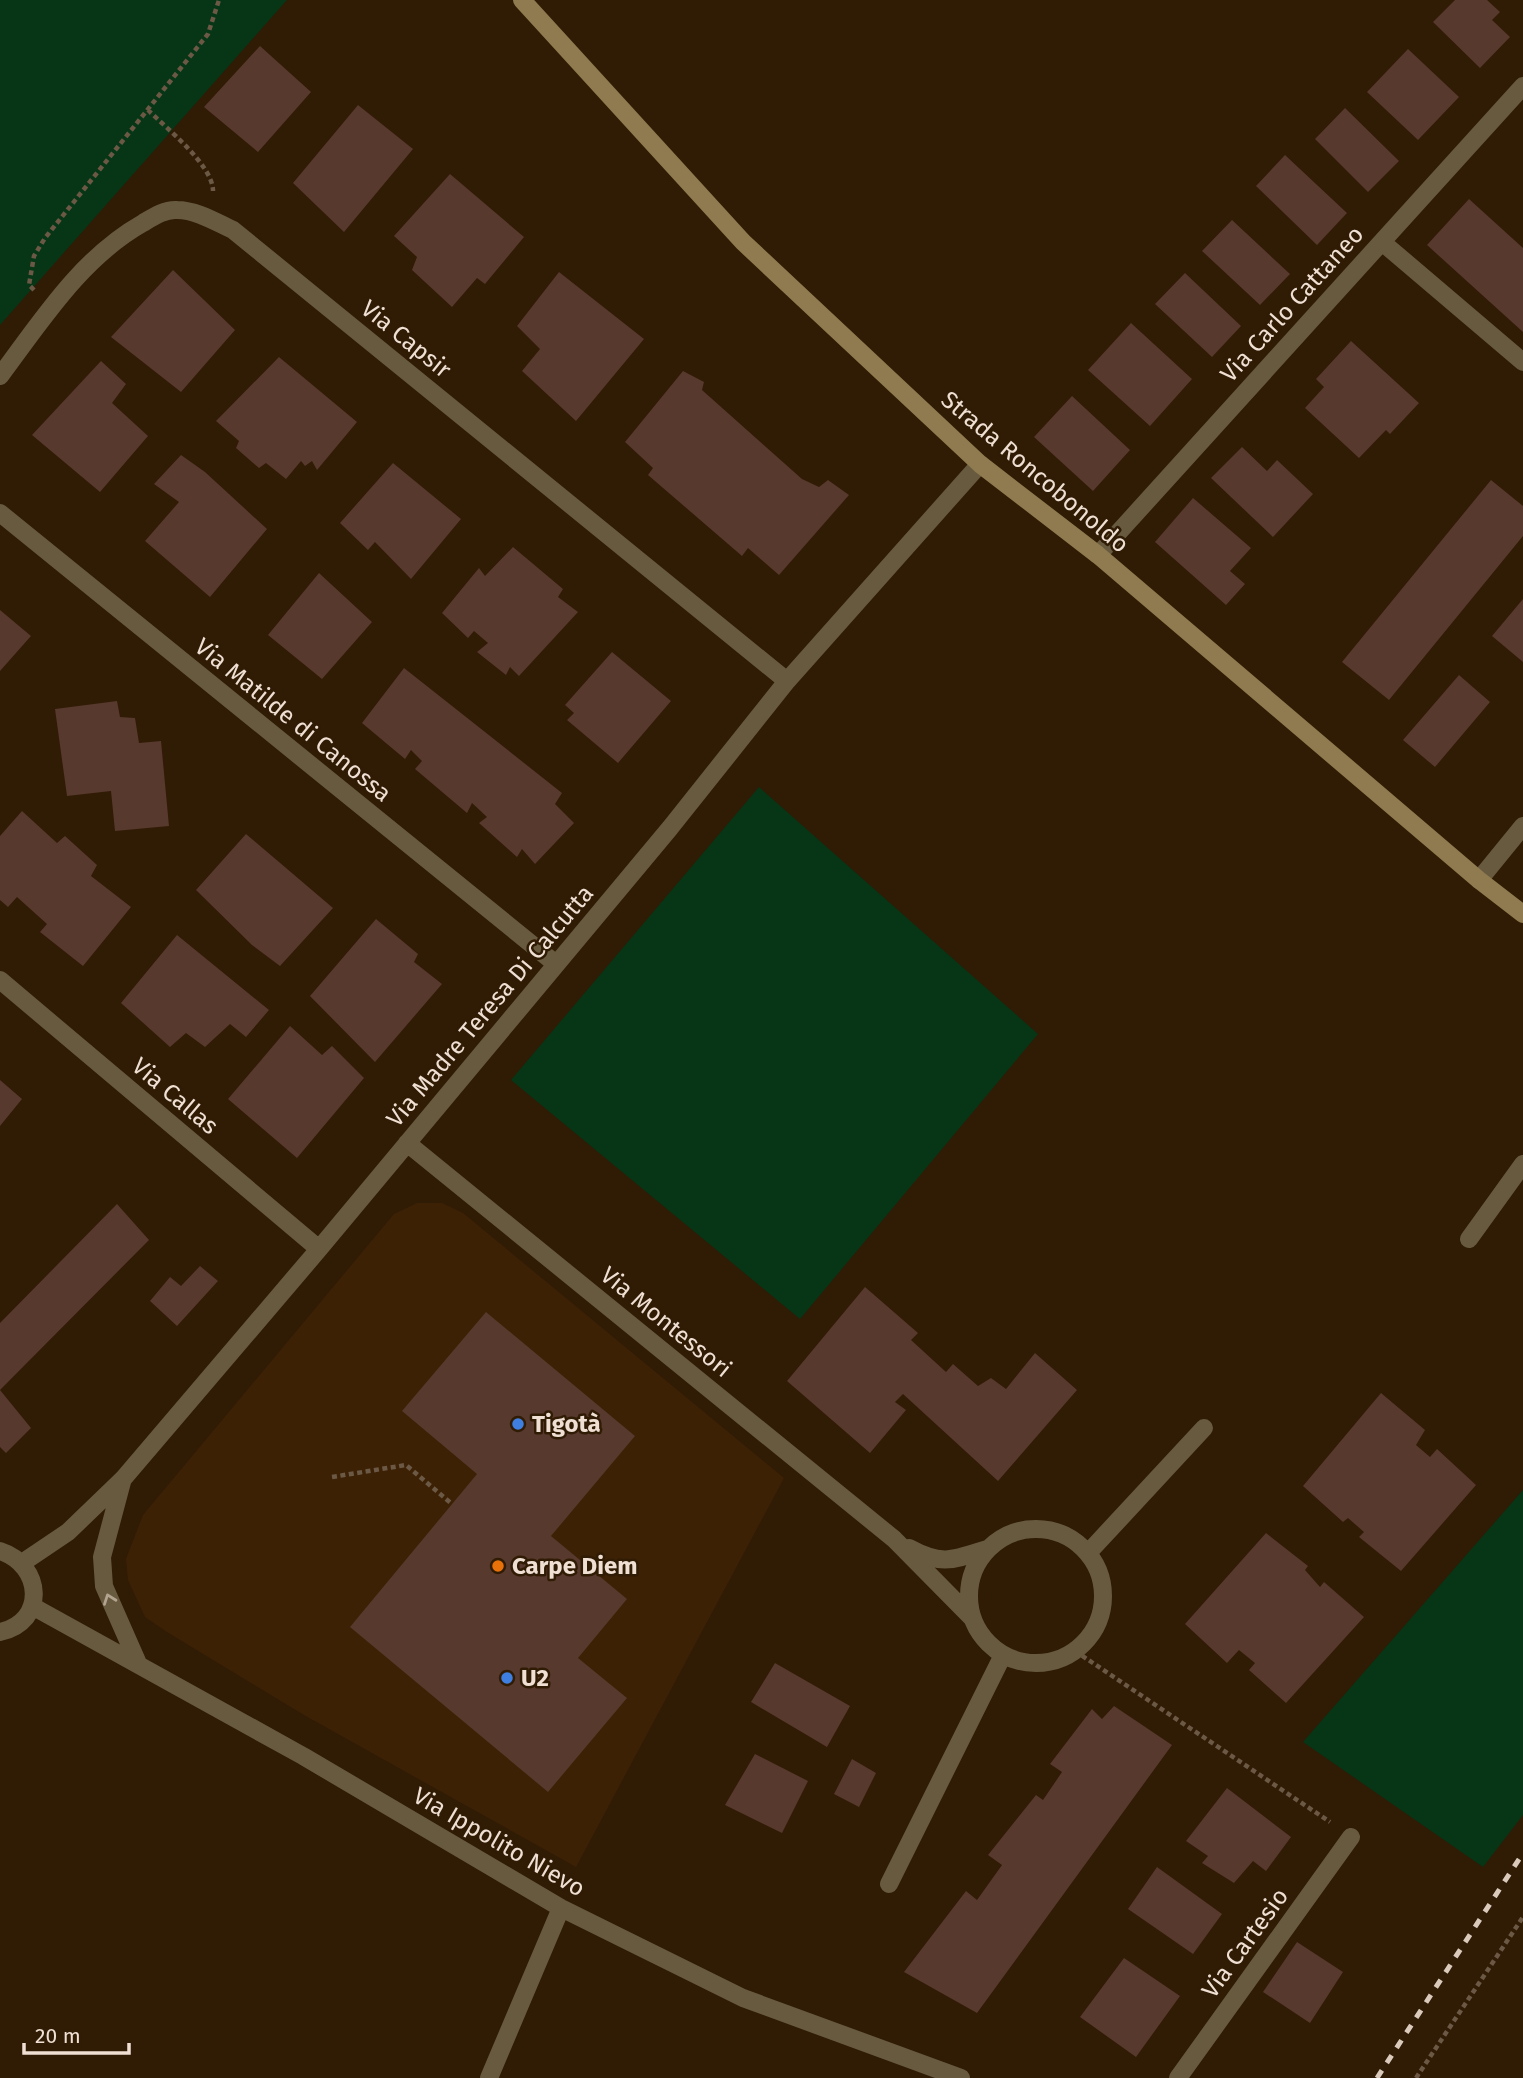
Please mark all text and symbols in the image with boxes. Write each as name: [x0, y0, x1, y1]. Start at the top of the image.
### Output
street label: Via Carlo Cattaneo: [1215, 220, 1369, 388]
street label: Via Capsir: [356, 294, 457, 384]
street label: Strada Roncobonoldo: [936, 385, 1134, 559]
street label: Via Matilde di Canossa: [189, 632, 397, 808]
street label: Via Madre Teresa Di Calcutta: [381, 880, 599, 1132]
street label: Via Callas: [126, 1052, 224, 1140]
street label: Via Montessori: [595, 1261, 737, 1383]
place label: Tigotà: [532, 1410, 601, 1438]
marker: Tigotà: [510, 1416, 526, 1432]
place label: Carpe Diem: [512, 1552, 638, 1580]
marker: Carpe Diem: [490, 1558, 506, 1574]
one-way arrow: [103, 1594, 117, 1606]
place label: U2: [521, 1664, 549, 1692]
marker: U2: [499, 1670, 515, 1686]
street label: Via Ippolito Nievo: [408, 1782, 590, 1902]
street label: Via Cartesio: [1196, 1883, 1294, 2003]
scale bar: [24, 2011, 130, 2056]
text: 20 m: [35, 2023, 81, 2049]

